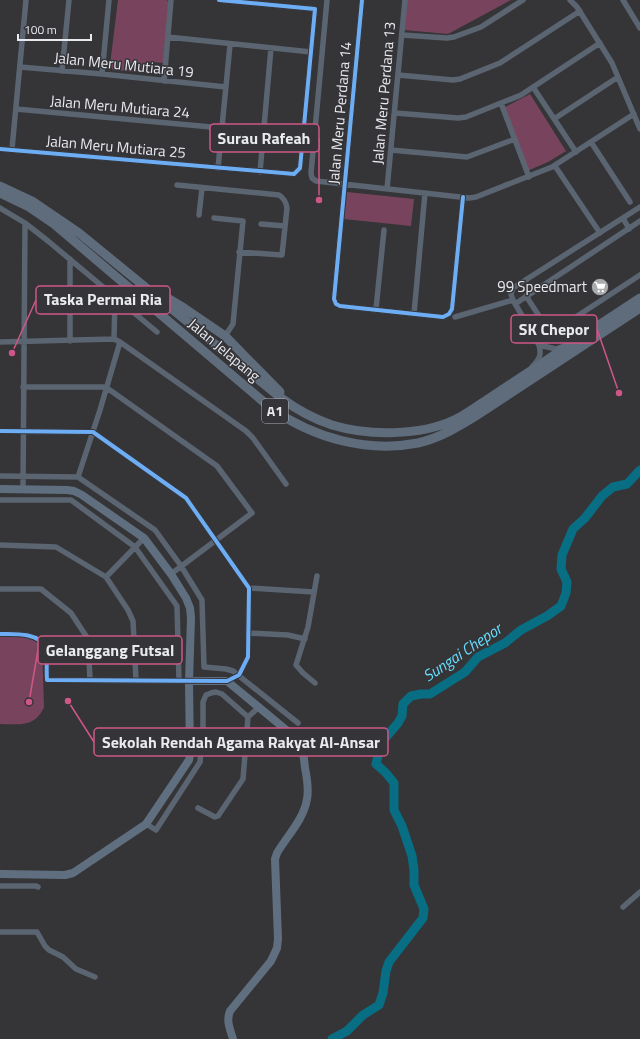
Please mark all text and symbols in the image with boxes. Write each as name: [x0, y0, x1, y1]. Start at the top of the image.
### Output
scale bar: [18, 16, 91, 42]
text: 100 m: [24, 20, 57, 39]
street label: Jalan Meru Perdana 13: [366, 21, 401, 165]
street label: Jalan Meru Perdana 14: [322, 41, 357, 185]
street label: Jalan Meru Mutiara 19: [53, 46, 195, 83]
street label: Jalan Meru Mutiara 24: [49, 89, 191, 124]
callout: Surau Rafeah: [210, 124, 319, 152]
text: Surau Rafeah: [218, 126, 310, 150]
street label: Jalan Meru Mutiara 25: [45, 129, 187, 164]
place label: 99 Speedmart: [497, 275, 588, 298]
supermarket icon: 99 Speedmart: [590, 277, 610, 297]
callout: Taska Permai Ria: [36, 286, 170, 314]
text: Taska Permai Ria: [44, 287, 162, 311]
street label: Jalan Jelapang: [183, 312, 266, 387]
callout: SK Chepor: [511, 315, 597, 343]
text: SK Chepor: [519, 317, 589, 341]
road number: A1: [262, 399, 288, 423]
water label: Sungai Chepor: [418, 616, 508, 687]
callout: Gelanggang Futsal: [38, 636, 182, 664]
text: Gelanggang Futsal: [46, 638, 174, 662]
callout: Sekolah Rendah Agama Rakyat Al-Ansar: [94, 728, 388, 756]
text: Sekolah Rendah Agama Rakyat Al-Ansar: [102, 730, 380, 754]

